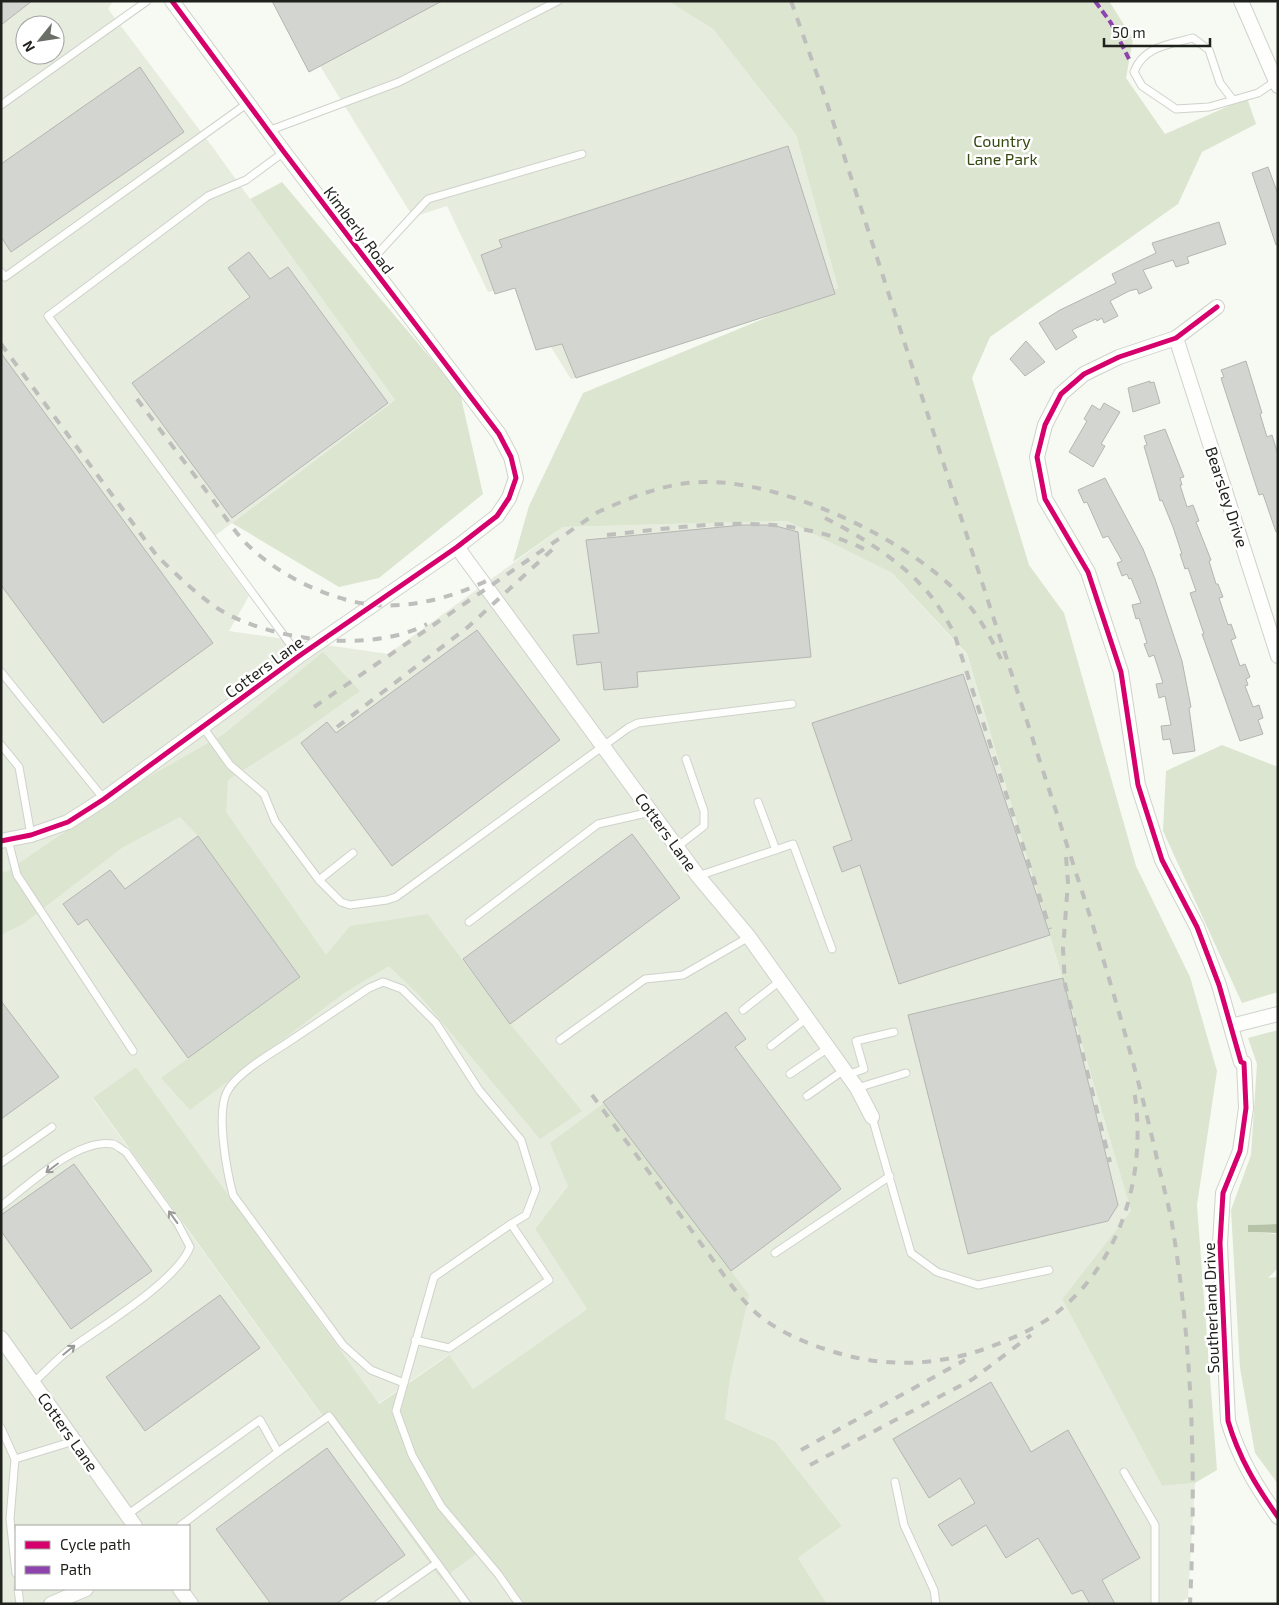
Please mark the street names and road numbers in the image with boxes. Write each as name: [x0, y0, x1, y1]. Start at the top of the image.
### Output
street label: Kimberly Road: [320, 182, 398, 277]
street label: Bearsley Drive: [1202, 444, 1253, 550]
street label: Cotters Lane: [221, 632, 306, 701]
street label: Cotters Lane: [632, 789, 701, 874]
street label: Southerland Drive: [1199, 1242, 1222, 1374]
street label: Cotters Lane: [34, 1389, 103, 1475]

